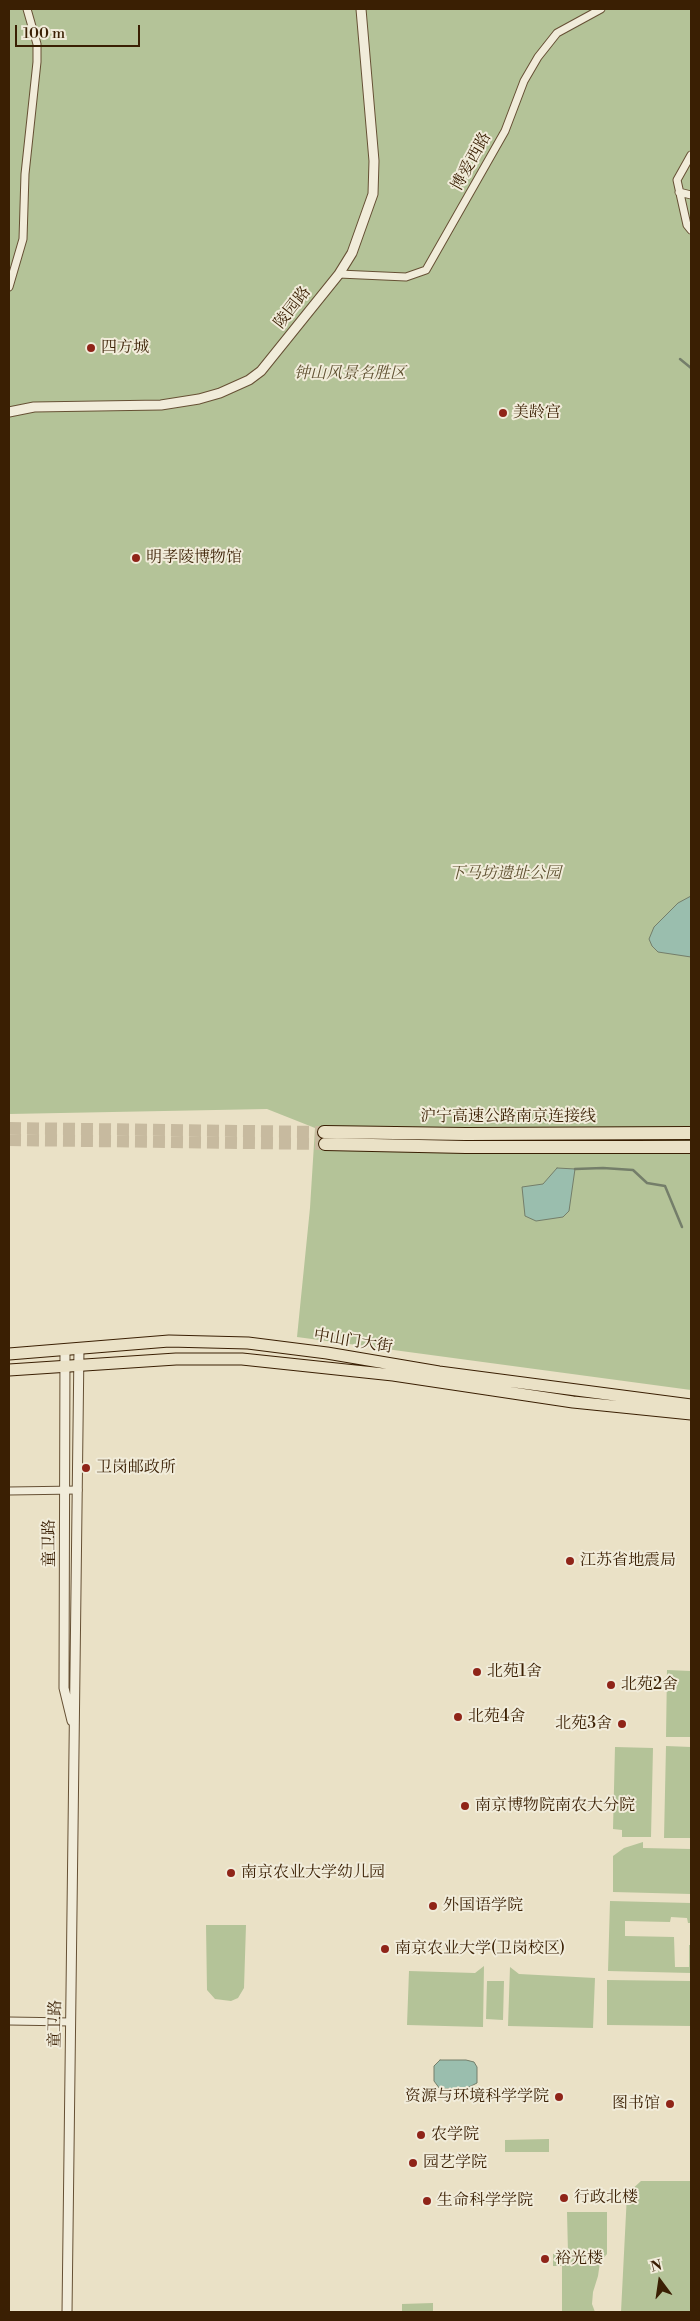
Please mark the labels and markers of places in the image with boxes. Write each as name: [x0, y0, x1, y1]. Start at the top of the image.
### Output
place label: 四方城: [101, 338, 149, 358]
marker: 四方城: [85, 342, 97, 354]
place label: 美龄宫: [513, 403, 561, 423]
marker: 美龄宫: [497, 407, 509, 419]
place label: 明孝陵博物馆: [146, 548, 242, 568]
marker: 明孝陵博物馆: [130, 552, 142, 564]
place label: 卫岗邮政所: [96, 1458, 176, 1478]
marker: 卫岗邮政所: [80, 1462, 92, 1474]
place label: 江苏省地震局: [580, 1551, 676, 1571]
marker: 江苏省地震局: [564, 1555, 576, 1567]
place label: 北苑1舍: [487, 1662, 542, 1682]
marker: 北苑1舍: [471, 1666, 483, 1678]
place label: 北苑2舍: [621, 1675, 678, 1695]
marker: 北苑2舍: [605, 1679, 617, 1691]
place label: 北苑4舍: [468, 1707, 526, 1727]
marker: 北苑4舍: [452, 1711, 464, 1723]
place label: 北苑3舍: [555, 1714, 612, 1734]
marker: 北苑3舍: [616, 1718, 628, 1730]
place label: 南京博物院南农大分院: [475, 1796, 635, 1816]
marker: 南京博物院南农大分院: [459, 1800, 471, 1812]
place label: 南京农业大学幼儿园: [241, 1863, 385, 1883]
marker: 南京农业大学幼儿园: [225, 1867, 237, 1879]
place label: 外国语学院: [443, 1896, 523, 1916]
marker: 外国语学院: [427, 1900, 439, 1912]
place label: 南京农业大学(卫岗校区): [395, 1939, 565, 1959]
marker: 南京农业大学(卫岗校区): [379, 1943, 391, 1955]
place label: 资源与环境科学学院: [405, 2087, 549, 2107]
marker: 资源与环境科学学院: [553, 2091, 565, 2103]
place label: 图书馆: [612, 2094, 660, 2114]
marker: 图书馆: [664, 2098, 676, 2110]
place label: 农学院: [431, 2125, 479, 2145]
marker: 农学院: [415, 2129, 427, 2141]
place label: 园艺学院: [423, 2153, 487, 2173]
marker: 园艺学院: [407, 2157, 419, 2169]
place label: 行政北楼: [574, 2188, 638, 2208]
place label: 生命科学学院: [437, 2191, 533, 2211]
marker: 行政北楼: [558, 2192, 570, 2204]
marker: 生命科学学院: [421, 2195, 433, 2207]
place label: 裕光楼: [555, 2249, 603, 2269]
marker: 裕光楼: [539, 2253, 551, 2265]

